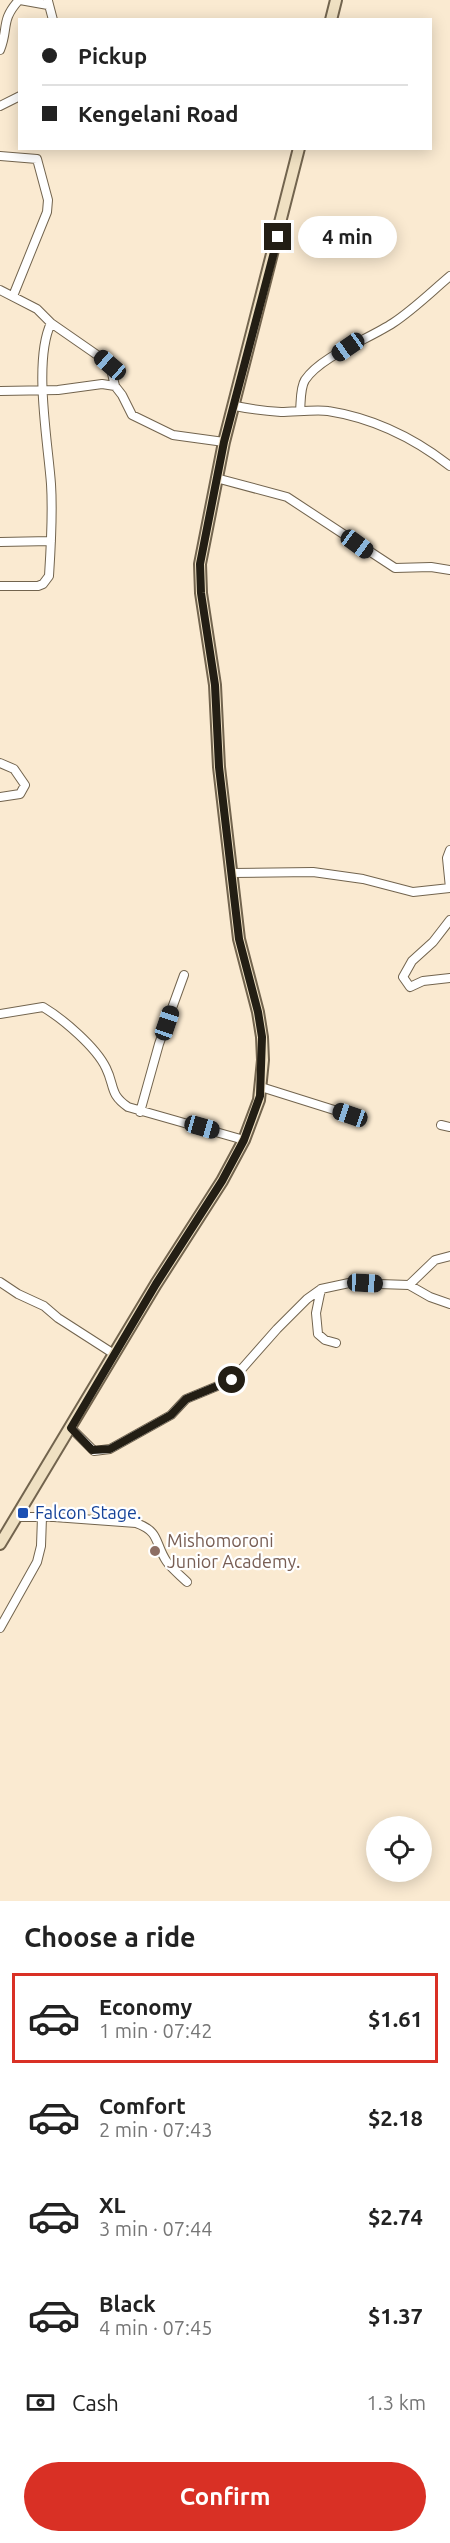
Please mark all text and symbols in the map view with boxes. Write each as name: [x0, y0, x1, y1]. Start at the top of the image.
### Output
text: Pickup: [78, 43, 147, 68]
text: Kengelani Road: [78, 101, 239, 126]
callout: 4 min: [299, 216, 398, 258]
route end: [264, 223, 291, 250]
text: 4 min: [322, 225, 373, 248]
car: [328, 329, 368, 365]
car: [91, 346, 129, 384]
car: [337, 526, 377, 562]
car: [153, 1003, 181, 1043]
car: [330, 1101, 370, 1129]
car: [182, 1113, 222, 1141]
car: [347, 1273, 383, 1293]
route start: [218, 1366, 245, 1393]
place label: Falcon Stage.: [35, 1502, 141, 1522]
marker: Falcon Stage.: [16, 1506, 30, 1520]
place label: Mishomoroni Junior Academy.: [167, 1530, 300, 1571]
marker: Mishomoroni Junior Academy.: [148, 1544, 162, 1558]
map controls: [366, 1816, 432, 1882]
button: locate: [366, 1816, 432, 1882]
text: Choose a ride: [24, 1922, 196, 1952]
icon: car: [27, 1991, 81, 2045]
text: Economy: [99, 1994, 192, 2019]
text: $1.61: [368, 2006, 423, 2031]
text: 1 min · 07:42: [99, 2019, 213, 2042]
icon: car: [27, 2090, 81, 2144]
text: Comfort: [99, 2093, 186, 2118]
text: $2.18: [368, 2105, 423, 2130]
text: 2 min · 07:43: [99, 2118, 213, 2141]
icon: car: [27, 2189, 81, 2243]
text: XL: [99, 2192, 126, 2217]
text: $2.74: [368, 2204, 423, 2229]
text: 3 min · 07:44: [99, 2217, 213, 2240]
icon: car: [27, 2288, 81, 2342]
text: Black: [99, 2291, 156, 2316]
text: $1.37: [368, 2303, 423, 2328]
text: 4 min · 07:45: [99, 2316, 213, 2339]
icon: cash: [24, 2386, 57, 2419]
text: Cash: [72, 2390, 119, 2415]
text: 1.3 km: [367, 2391, 426, 2414]
button: Confirm: [24, 2462, 426, 2531]

